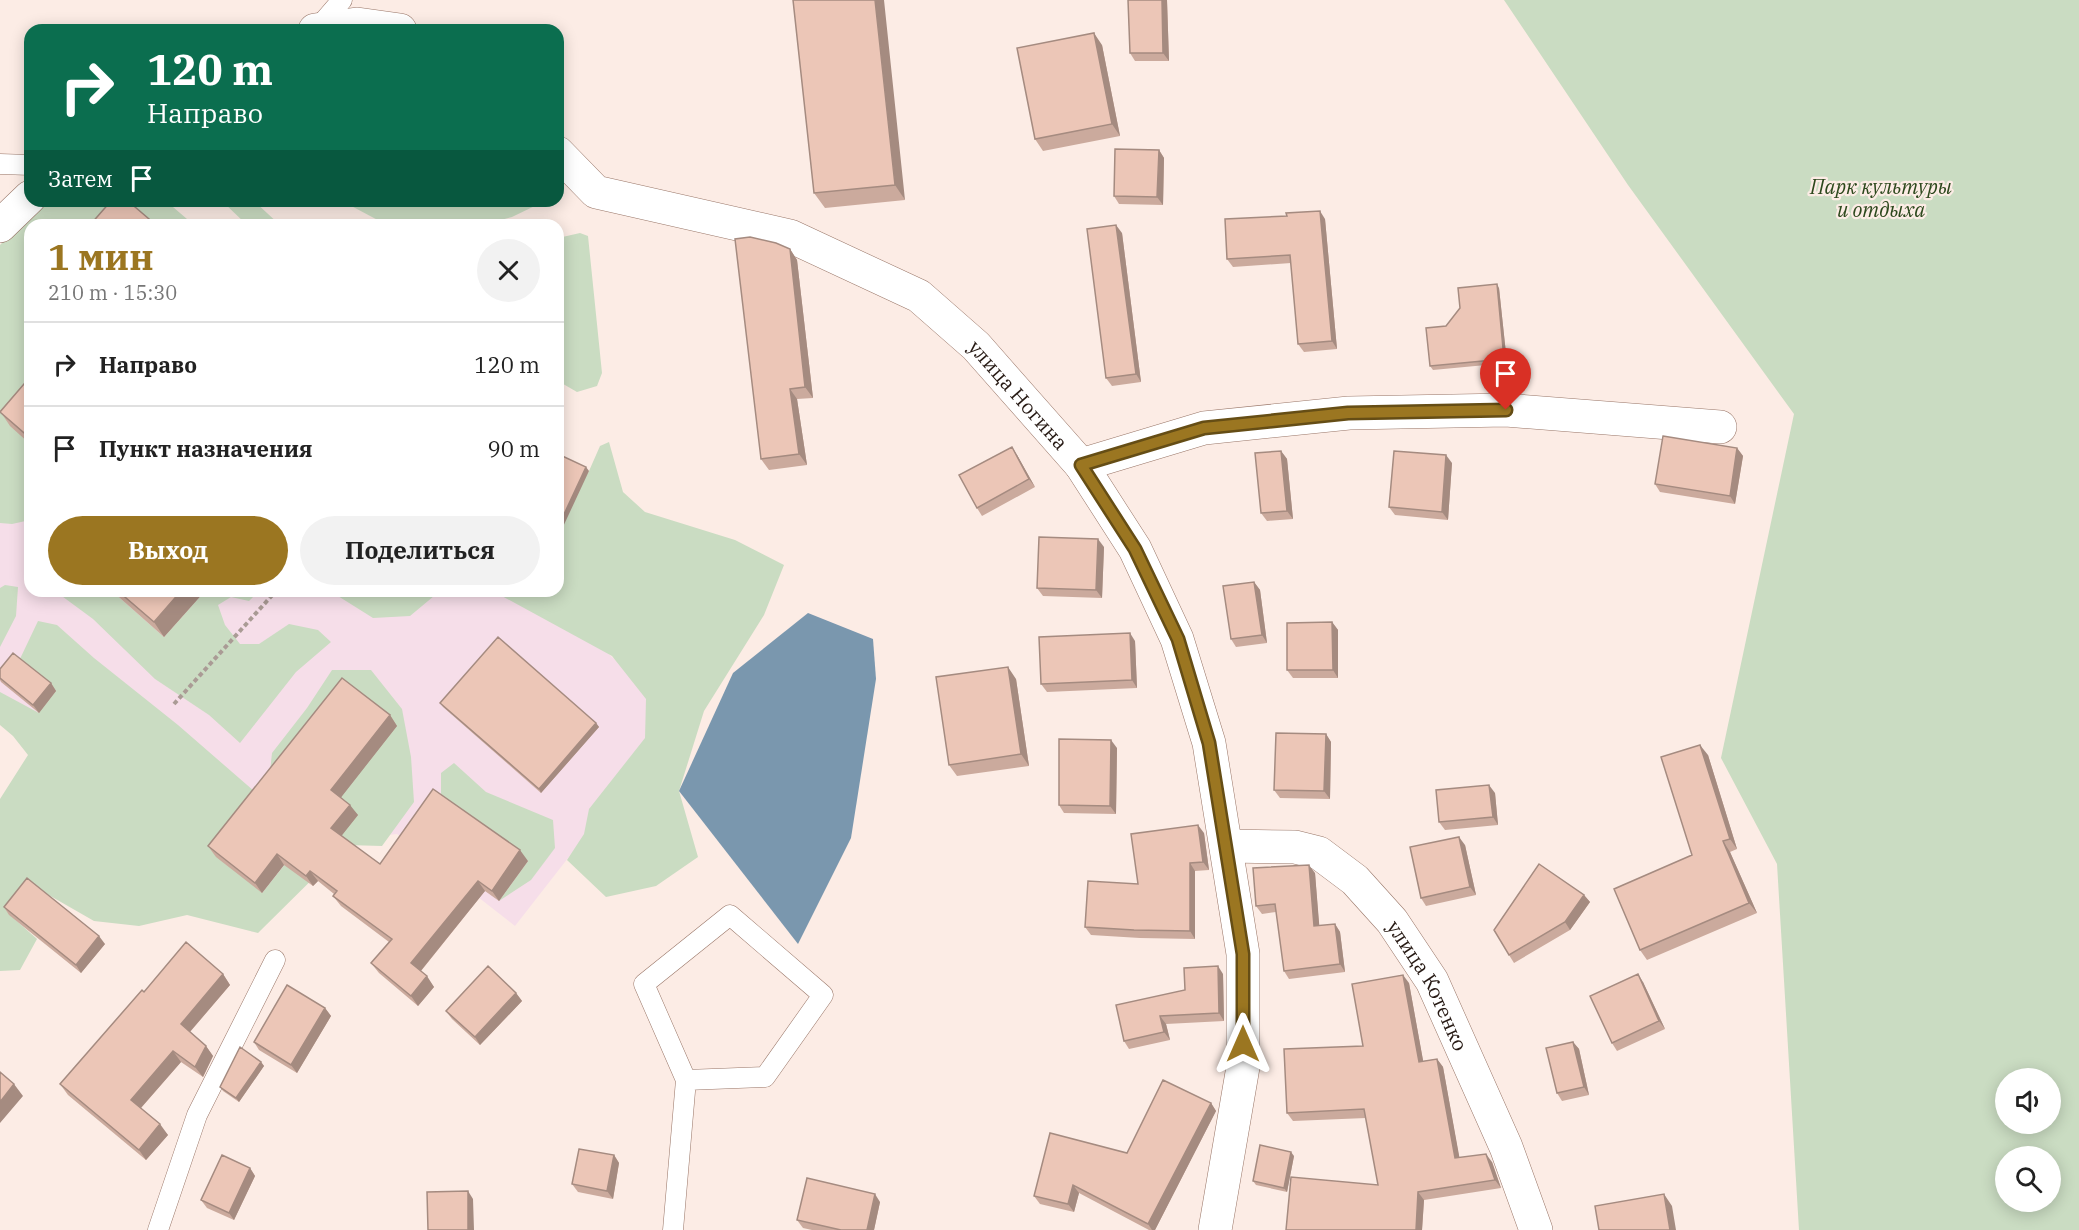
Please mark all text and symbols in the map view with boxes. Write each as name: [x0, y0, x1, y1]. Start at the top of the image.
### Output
text: 120 m: [147, 42, 273, 97]
icon: right: [48, 48, 126, 126]
text: Направо: [147, 95, 263, 130]
icon: arrive: [125, 162, 158, 195]
text: Затем: [48, 164, 113, 193]
park label: Парк культуры и отдыха: [1809, 173, 1952, 223]
text: 1 мин: [48, 233, 154, 280]
button: close: [477, 239, 540, 302]
text: 210 m · 15:30: [48, 279, 177, 306]
street label: улица Ногина: [963, 334, 1075, 455]
icon: right: [48, 348, 81, 381]
pin: [1480, 348, 1531, 410]
text: Направо: [99, 350, 197, 379]
text: 120 m: [474, 350, 540, 379]
icon: arrive: [1489, 357, 1522, 390]
icon: arrive: [48, 432, 81, 465]
text: Пункт назначения: [99, 434, 313, 463]
text: 90 m: [488, 434, 540, 463]
button: Выход: [48, 516, 288, 585]
button: Поделиться: [300, 516, 540, 585]
street label: улица Котенко: [1381, 915, 1475, 1055]
position arrow: [1211, 1012, 1275, 1076]
map controls: [1995, 1068, 2061, 1212]
button: sound: [1995, 1068, 2061, 1134]
button: search: [1995, 1146, 2061, 1212]

